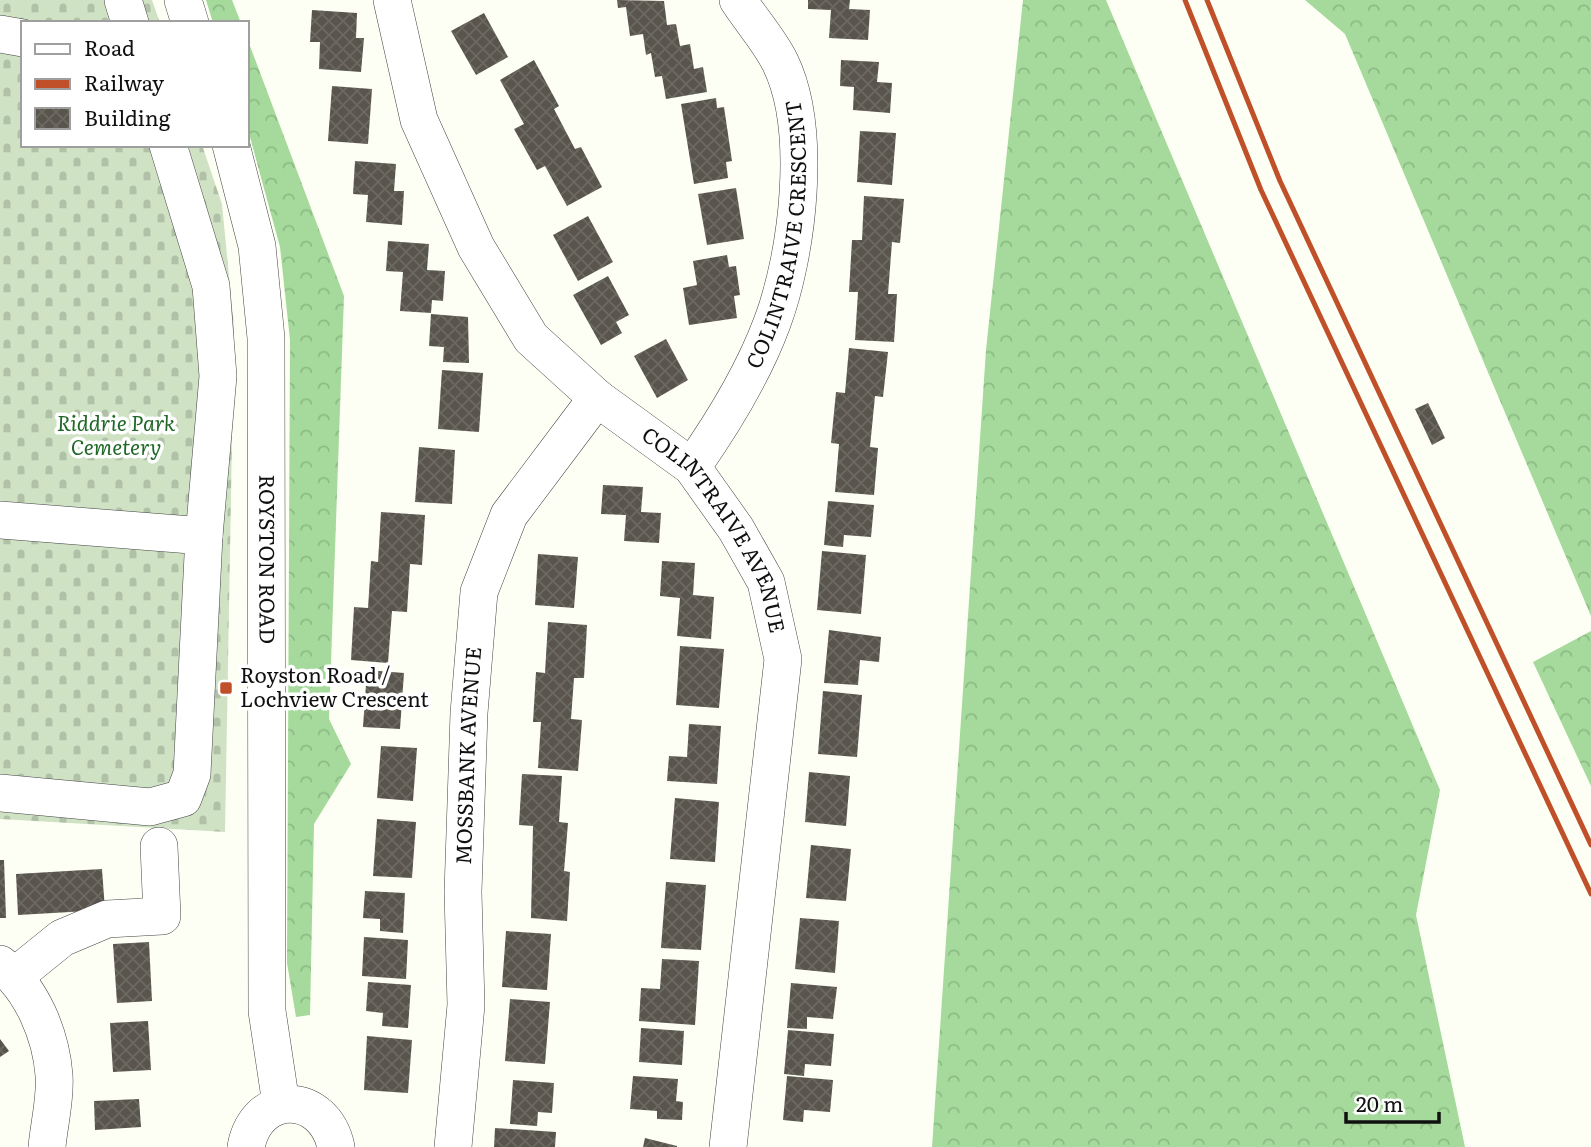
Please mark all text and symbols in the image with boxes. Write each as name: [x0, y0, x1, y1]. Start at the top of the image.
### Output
legend: [21, 21, 248, 147]
text: Road: [84, 31, 135, 62]
text: Railway: [84, 66, 165, 97]
street label: COLINTRAIVE CRESCENT: [736, 98, 812, 373]
text: Building: [84, 101, 171, 132]
park label: Riddrie Park Cemetery: [57, 406, 176, 461]
street label: COLINTRAIVE AVENUE: [637, 418, 795, 635]
street label: ROYSTON ROAD: [253, 474, 284, 644]
street label: MOSSBANK AVENUE: [446, 645, 487, 865]
place label: Royston Road / Lochview Crescent: [240, 658, 429, 713]
marker: Royston Road / Lochview Crescent: [218, 680, 234, 696]
scale bar: [1346, 1080, 1439, 1124]
text: 20 m: [1356, 1087, 1403, 1118]

